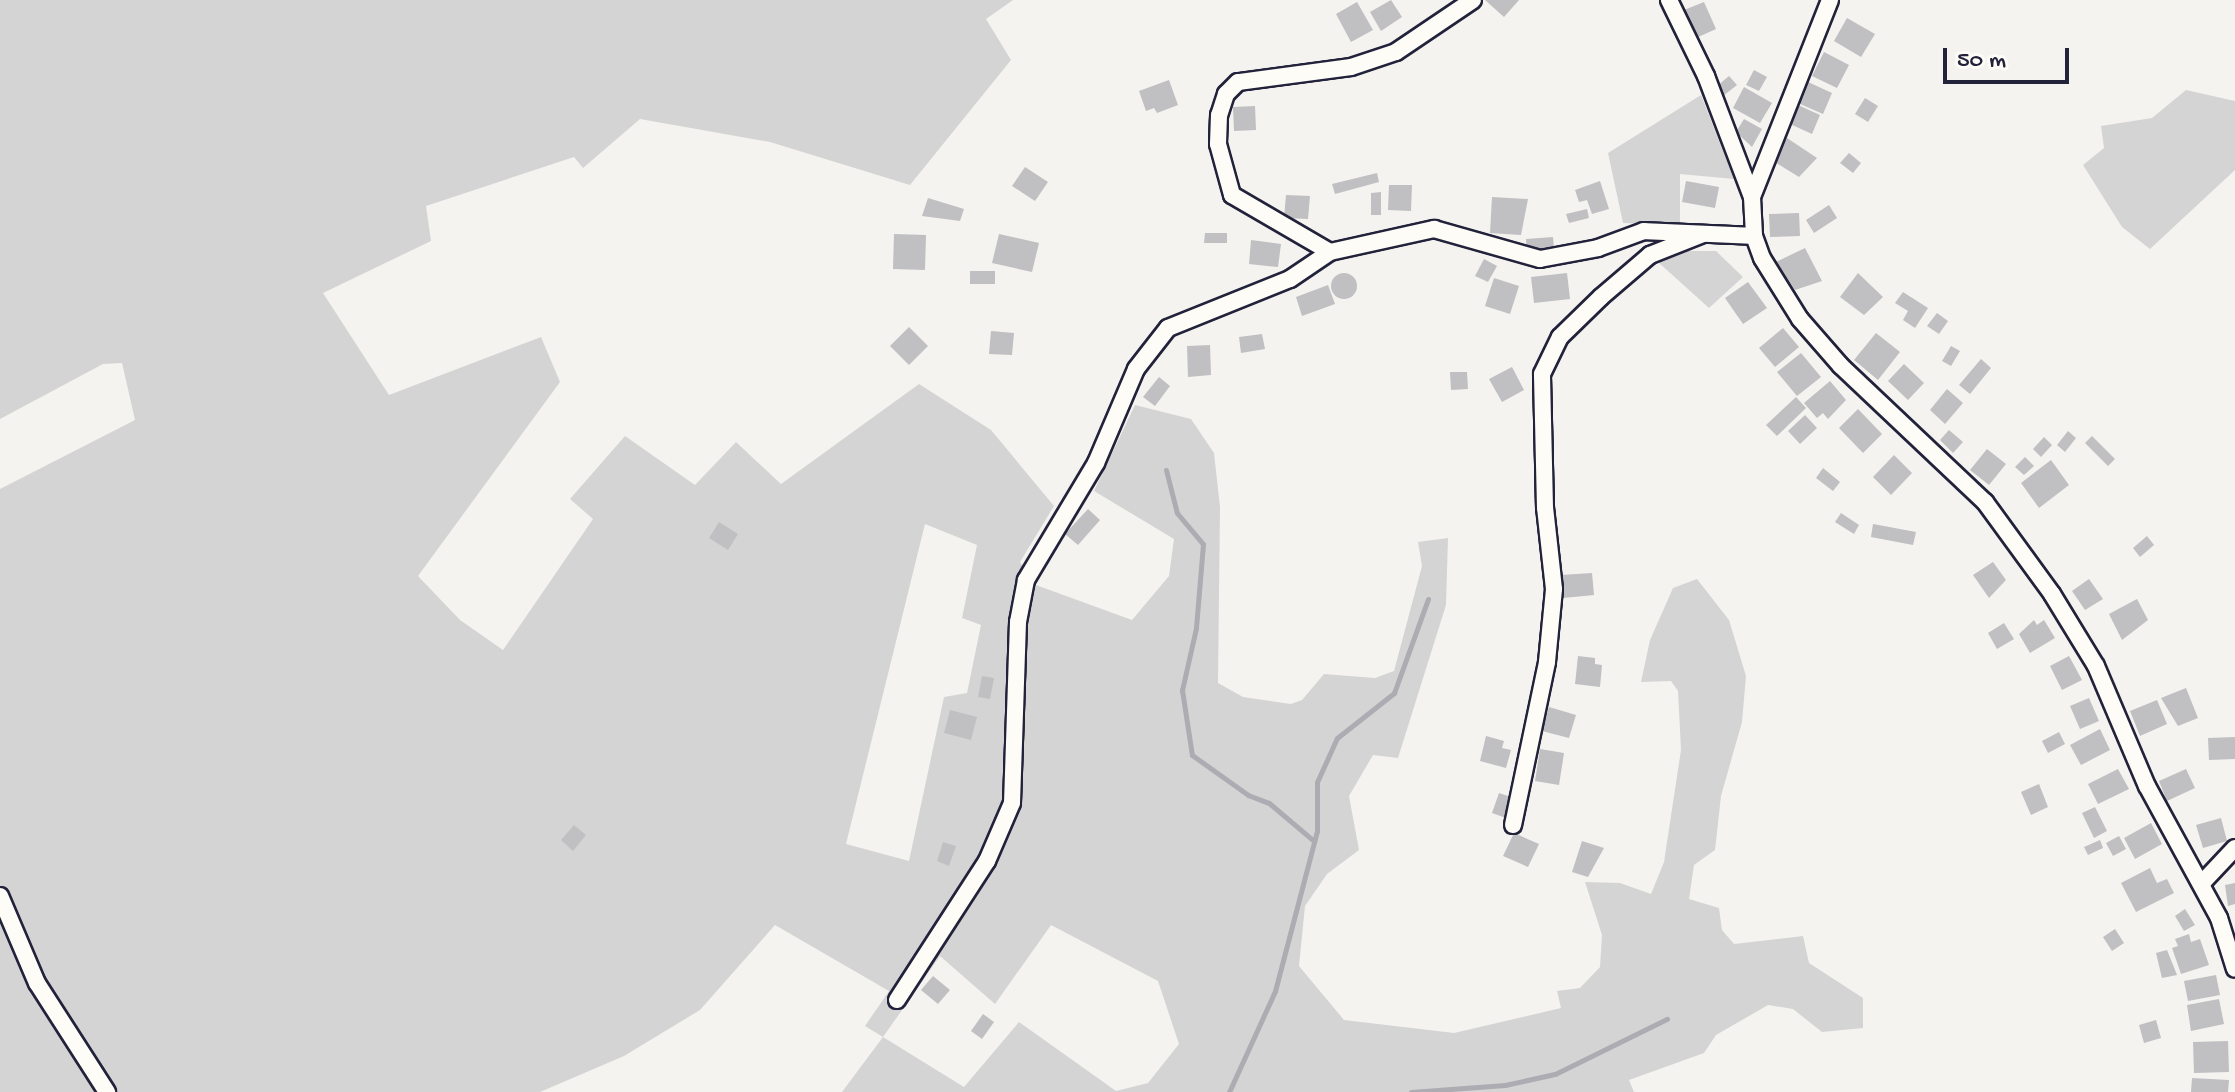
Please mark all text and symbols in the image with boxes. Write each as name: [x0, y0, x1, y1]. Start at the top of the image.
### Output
scale bar: [1947, 32, 2073, 82]
text: 50 m: [1957, 47, 2006, 76]

